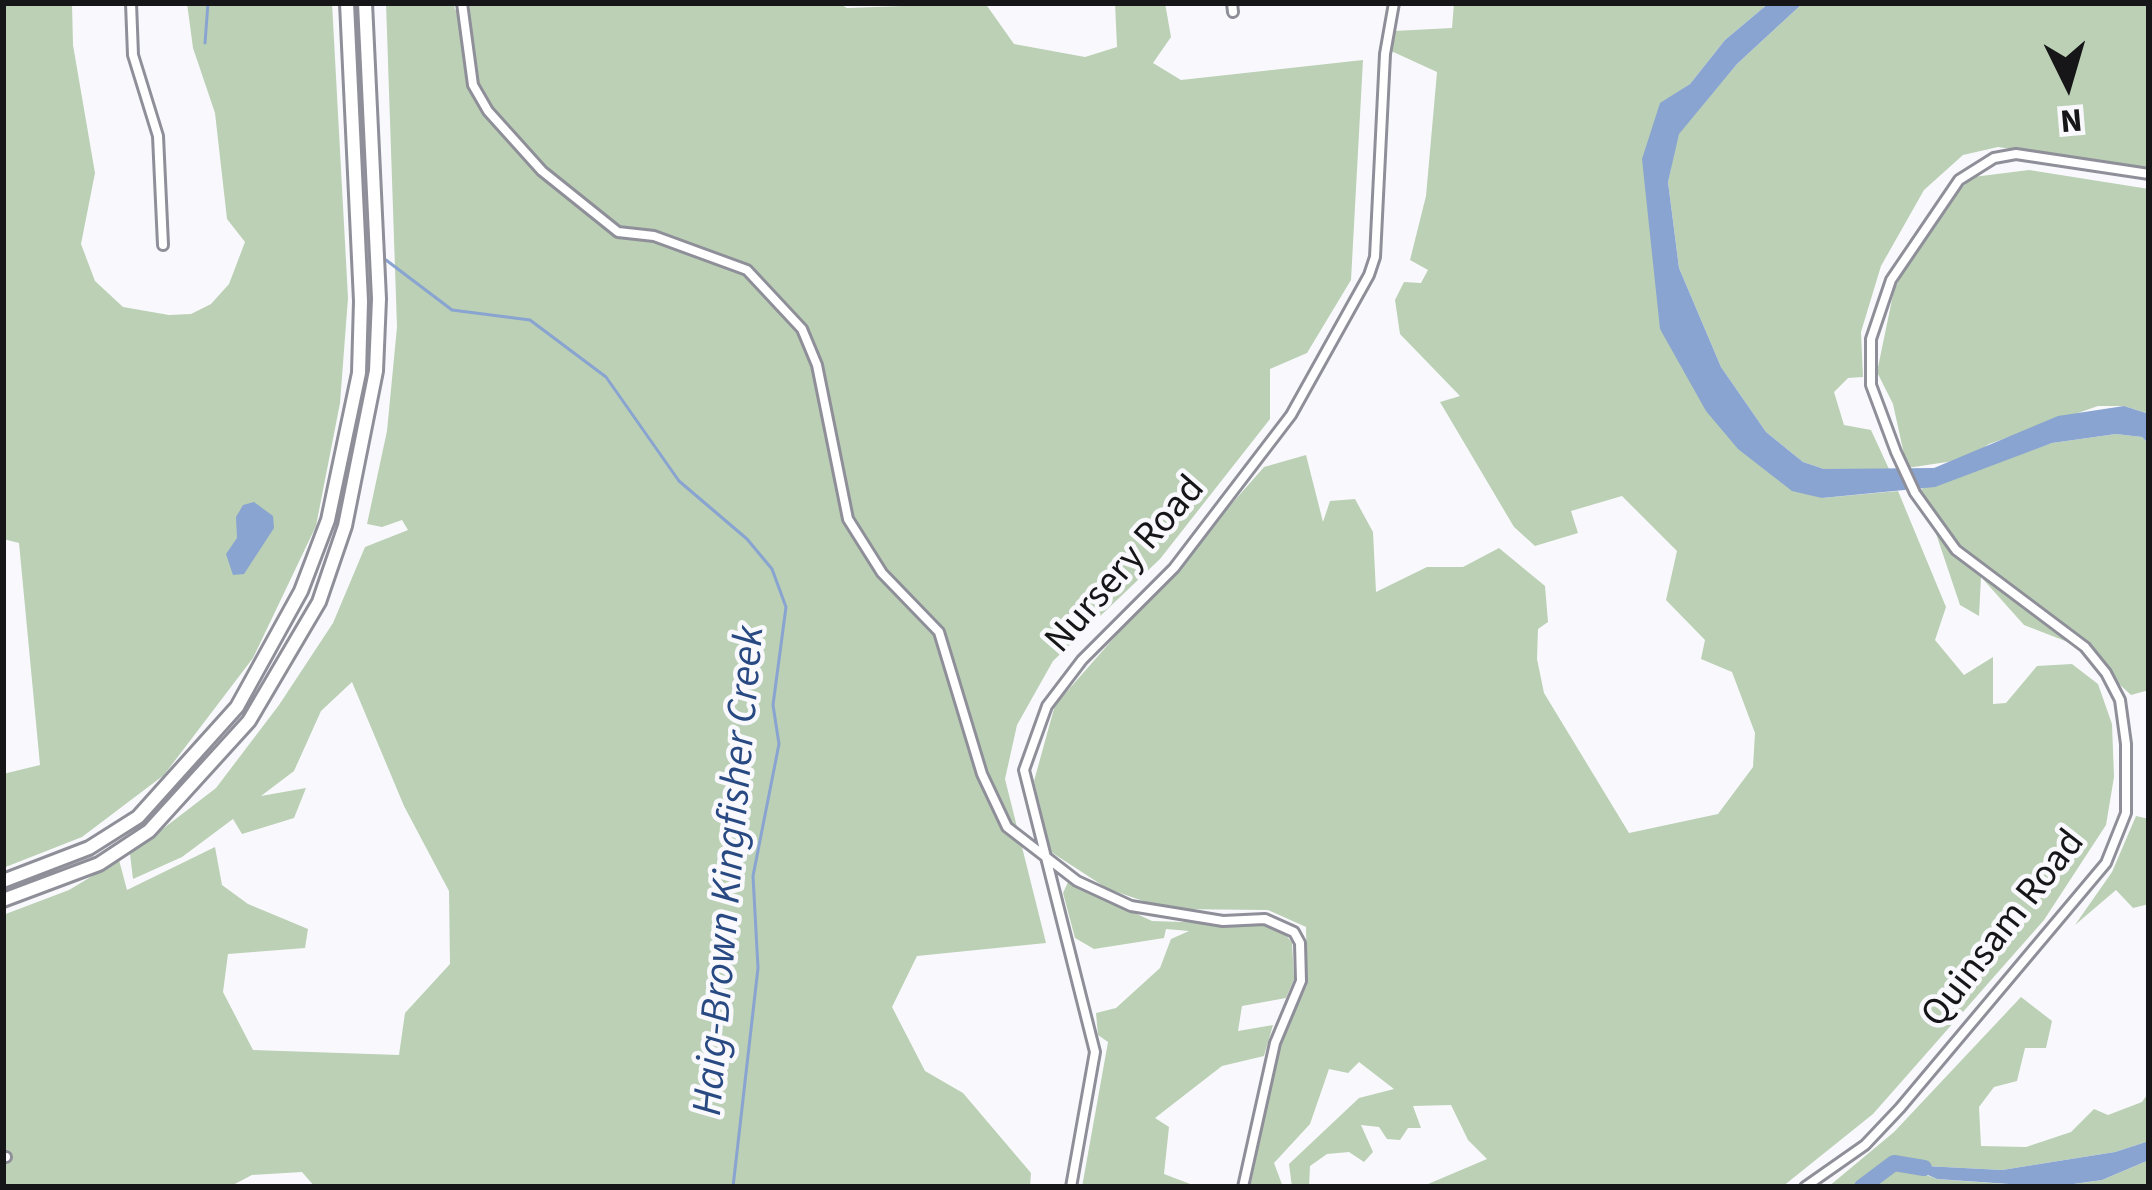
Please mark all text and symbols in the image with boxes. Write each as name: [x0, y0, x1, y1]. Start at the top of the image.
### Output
north arrow: [2008, 24, 2128, 144]
text: N: [2058, 96, 2084, 145]
street label: Nursery Road: [1037, 468, 1217, 664]
water label: Haig-Brown Kingfisher Creek: [685, 624, 779, 1118]
street label: Quinsam Road: [1913, 822, 2097, 1038]

